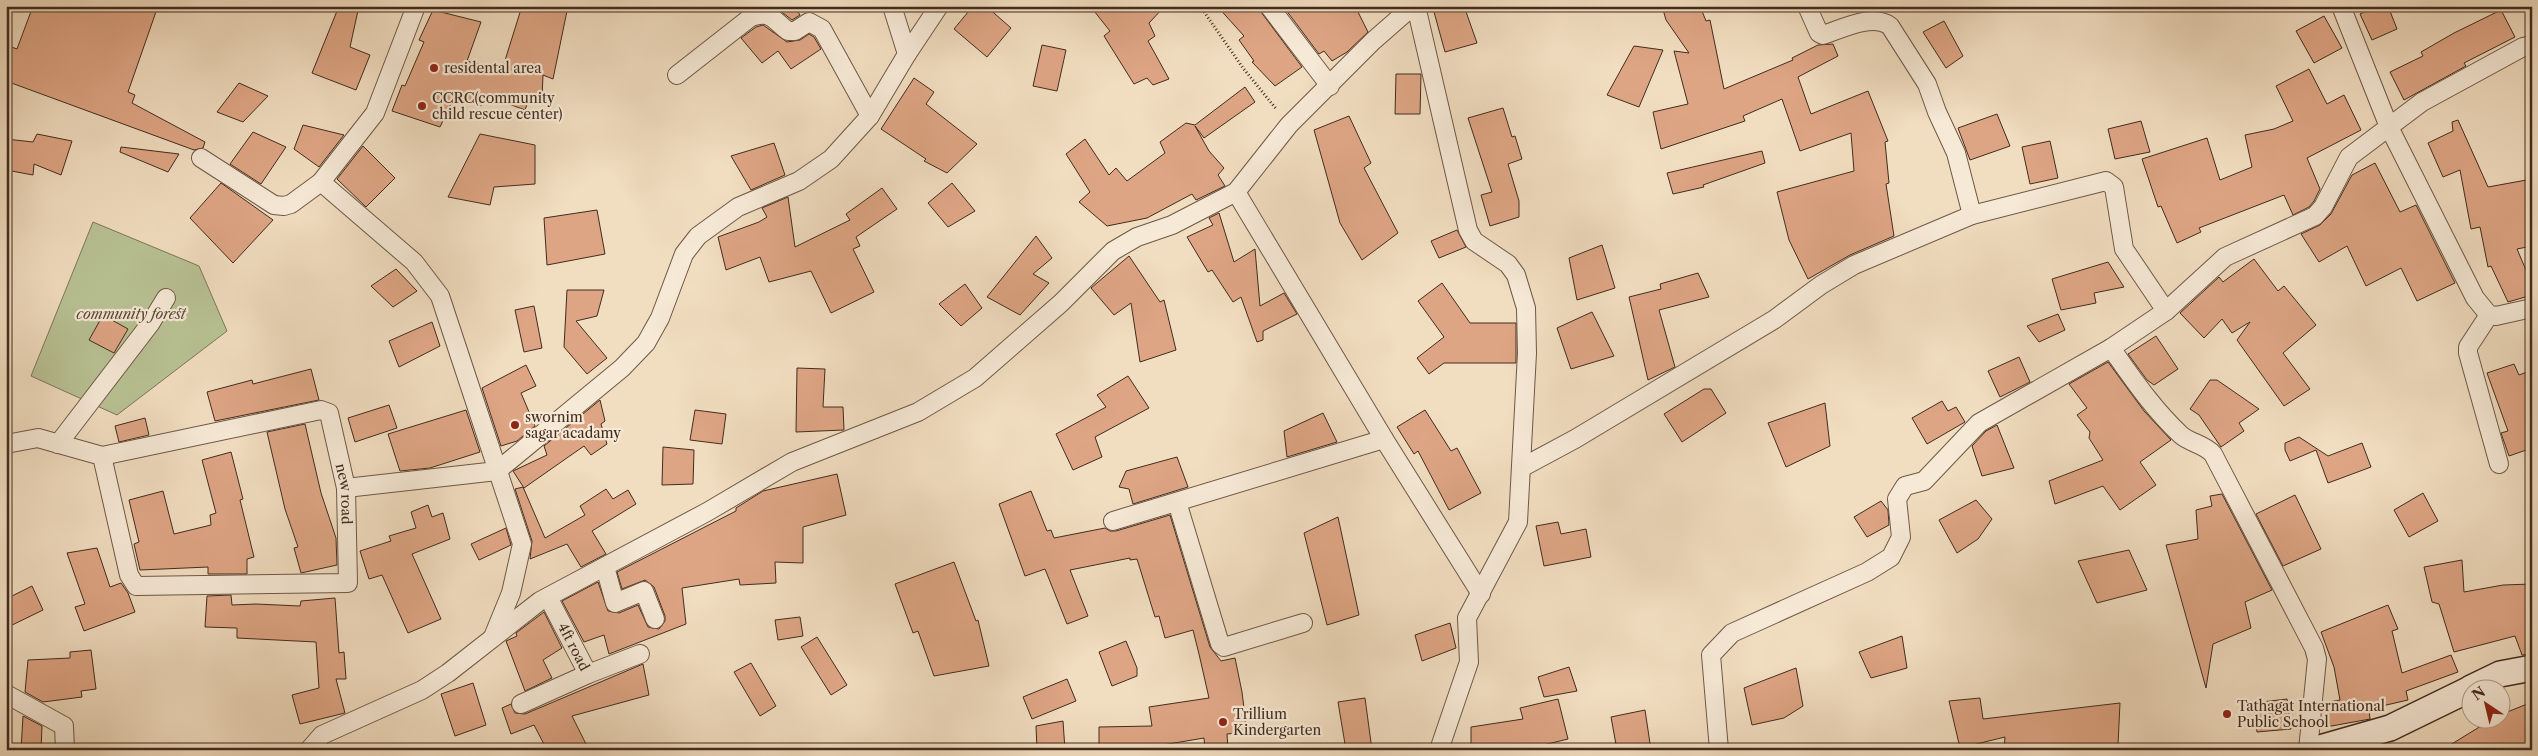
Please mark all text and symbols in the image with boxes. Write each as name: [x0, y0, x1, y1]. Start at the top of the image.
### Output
place label: residental area: [444, 59, 542, 77]
marker: residental area: [428, 62, 440, 74]
place label: CCRC(community child rescue center): [432, 89, 563, 123]
marker: CCRC(community child rescue center): [416, 100, 428, 112]
park label: community forest: [76, 305, 187, 323]
place label: swornim sagar acadamy: [525, 408, 621, 442]
marker: swornim sagar acadamy: [509, 419, 521, 431]
street label: new road: [332, 462, 356, 525]
street label: 4ft road: [554, 620, 594, 674]
north arrow: [2460, 678, 2510, 728]
text: N: [2468, 682, 2489, 704]
place label: Tathagat International Public School: [2237, 697, 2385, 731]
place label: Trillium Kindergarten: [1233, 705, 1322, 739]
marker: Tathagat International Public School: [2221, 708, 2233, 720]
marker: Trillium Kindergarten: [1217, 716, 1229, 728]

